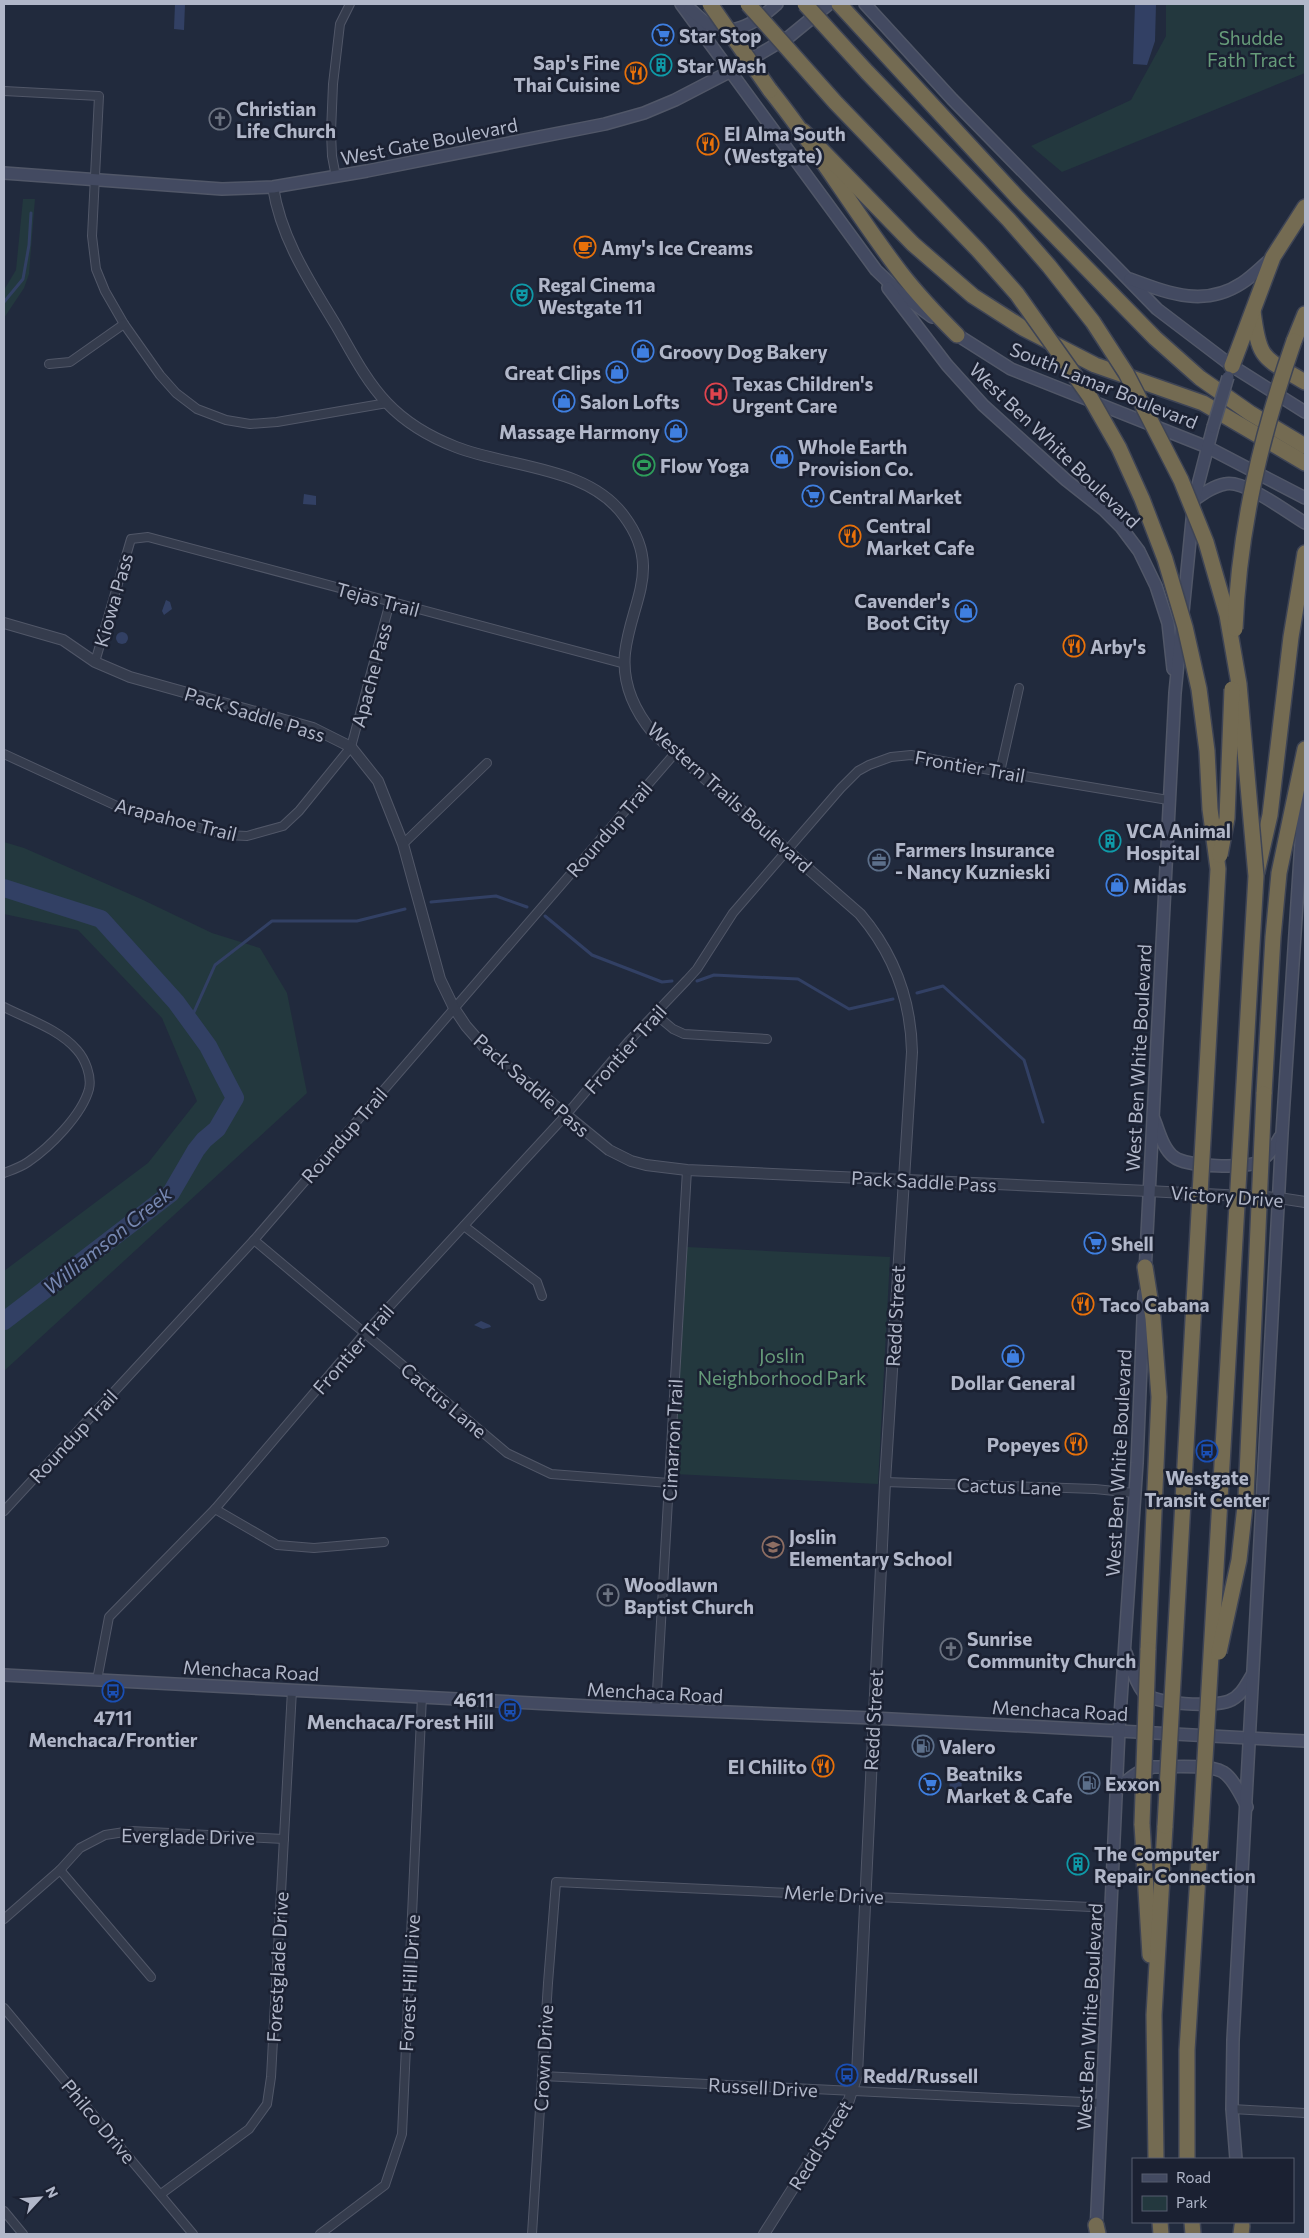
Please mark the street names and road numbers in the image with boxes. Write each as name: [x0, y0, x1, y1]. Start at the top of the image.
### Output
street label: West Gate Boulevard: [339, 113, 519, 169]
street label: South Lamar Boulevard: [1007, 337, 1201, 433]
street label: West Ben White Boulevard: [965, 358, 1145, 532]
street label: Kiowa Pass: [89, 551, 137, 649]
street label: Tejas Trail: [334, 577, 422, 621]
street label: Apache Pass: [346, 620, 396, 730]
street label: Pack Saddle Pass: [182, 682, 328, 746]
street label: Western Trails Boulevard: [643, 717, 817, 877]
street label: Frontier Trail: [913, 745, 1027, 787]
street label: Roundup Trail: [561, 777, 657, 881]
street label: Arapahoe Trail: [112, 793, 240, 845]
street label: West Ben White Boulevard: [1121, 944, 1155, 1172]
street label: Frontier Trail: [579, 1000, 671, 1098]
street label: Pack Saddle Pass: [469, 1028, 595, 1142]
street label: Roundup Trail: [296, 1083, 392, 1187]
street label: Pack Saddle Pass: [851, 1166, 997, 1196]
street label: Victory Drive: [1170, 1181, 1284, 1211]
street label: Redd Street: [881, 1265, 909, 1367]
street label: Frontier Trail: [308, 1299, 398, 1399]
street label: West Ben White Boulevard: [1101, 1349, 1135, 1577]
street label: Cactus Lane: [396, 1358, 492, 1442]
street label: Cimarron Trail: [657, 1378, 687, 1502]
street label: Roundup Trail: [24, 1385, 122, 1487]
street label: Cactus Lane: [956, 1473, 1062, 1499]
street label: Menchaca Road: [182, 1655, 320, 1685]
street label: Redd Street: [859, 1669, 887, 1771]
street label: Menchaca Road: [586, 1677, 724, 1707]
street label: Menchaca Road: [991, 1695, 1129, 1725]
street label: Everglade Drive: [121, 1823, 255, 1849]
street label: Merle Drive: [783, 1880, 885, 1908]
street label: Forestglade Drive: [262, 1891, 292, 2043]
street label: West Ben White Boulevard: [1072, 1903, 1106, 2131]
street label: Forest Hill Drive: [394, 1914, 424, 2052]
street label: Crown Drive: [529, 2004, 557, 2112]
street label: Russell Drive: [708, 2073, 818, 2101]
street label: Philco Drive: [57, 2074, 141, 2168]
street label: Redd Street: [783, 2096, 857, 2194]

